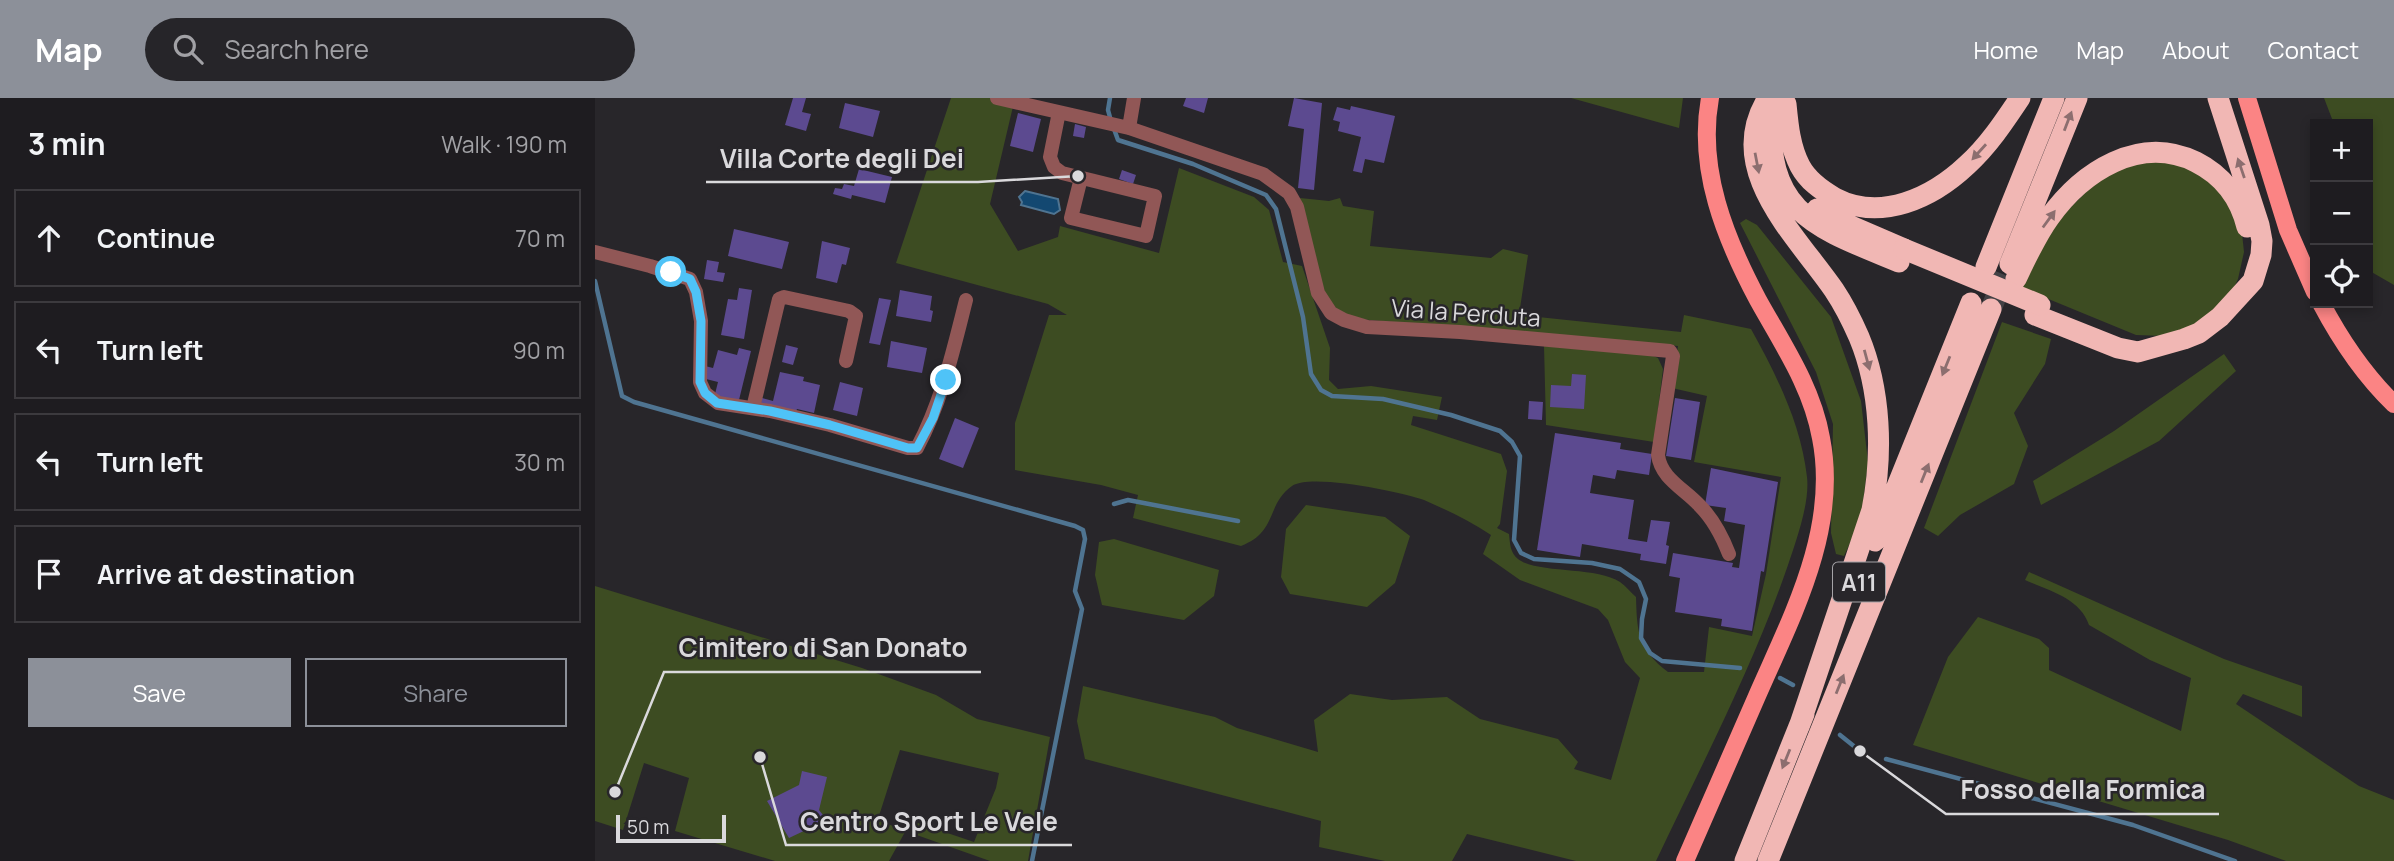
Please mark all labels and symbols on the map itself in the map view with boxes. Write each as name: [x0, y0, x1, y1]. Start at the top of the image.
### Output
one-way arrow: [2062, 111, 2073, 132]
callout: Villa Corte degli Dei: [706, 135, 978, 182]
text: Villa Corte degli Dei: [720, 140, 964, 176]
one-way arrow: [1971, 143, 1987, 160]
one-way arrow: [1752, 152, 1763, 174]
one-way arrow: [2235, 158, 2246, 179]
one-way arrow: [2042, 210, 2056, 228]
route start: [655, 256, 686, 287]
street label: Via la Perduta: [1390, 290, 1542, 334]
one-way arrow: [1862, 350, 1872, 371]
one-way arrow: [1940, 356, 1951, 377]
route end: [930, 364, 961, 395]
one-way arrow: [1920, 463, 1931, 484]
road number: A11: [1833, 562, 1885, 602]
callout: Cimitero di San Donato: [664, 625, 981, 672]
text: Cimitero di San Donato: [679, 629, 967, 665]
one-way arrow: [1834, 674, 1845, 695]
one-way arrow: [1781, 748, 1792, 769]
callout: Fosso della Formica: [1946, 767, 2219, 814]
text: Fosso della Formica: [1961, 771, 2205, 807]
callout: Centro Sport Le Vele: [786, 798, 1072, 845]
text: Centro Sport Le Vele: [800, 803, 1058, 839]
scale bar: [616, 812, 726, 844]

